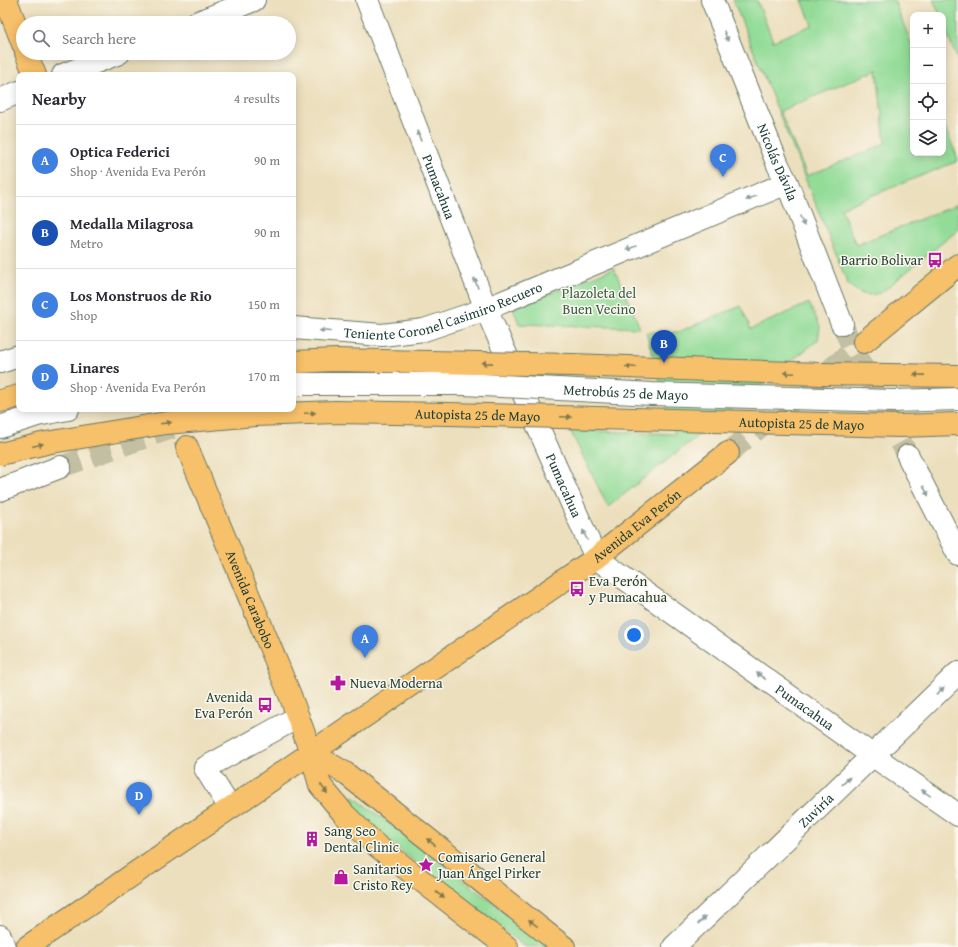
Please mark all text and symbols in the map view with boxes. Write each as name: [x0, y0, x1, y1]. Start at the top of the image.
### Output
map controls: [910, 12, 946, 156]
button: +: [910, 12, 946, 48]
search box: [16, 16, 296, 60]
icon: search: [30, 27, 52, 49]
text: Search here: [62, 28, 136, 49]
one-way arrow: [724, 31, 730, 43]
button: −: [910, 48, 946, 84]
button: locate: [910, 84, 946, 120]
text: Nearby: [32, 86, 86, 111]
text: 4 results: [234, 89, 280, 108]
button: layers: [910, 120, 946, 156]
street label: Nicolás Dávila: [752, 121, 803, 204]
one-way arrow: [416, 129, 422, 141]
text: Optica Federici: [70, 141, 170, 162]
pin: C: [710, 144, 736, 177]
text: A: [41, 151, 49, 170]
text: 90 m: [254, 151, 280, 170]
street label: Pumacahua: [417, 151, 461, 222]
text: Shop · Avenida Eva Perón: [70, 162, 206, 181]
one-way arrow: [744, 195, 756, 201]
text: Medalla Milagrosa: [70, 213, 193, 234]
one-way arrow: [799, 216, 805, 228]
text: B: [41, 223, 49, 242]
text: 90 m: [254, 223, 280, 242]
text: Metro: [70, 234, 103, 253]
one-way arrow: [625, 245, 636, 251]
place label: Barrio Bolivar: [841, 250, 923, 270]
bus stop icon: Barrio Bolivar: [926, 251, 944, 269]
street label: Teniente Coronel Casimiro Recuero: [343, 277, 545, 345]
one-way arrow: [473, 277, 479, 289]
park label: Plazoleta del Buen Vecino: [562, 283, 636, 319]
text: Los Monstruos de Rio: [70, 285, 212, 306]
text: C: [41, 295, 49, 314]
text: 150 m: [248, 295, 280, 314]
text: Shop: [70, 306, 97, 325]
one-way arrow: [319, 328, 331, 334]
pin: B: [651, 330, 677, 363]
text: Linares: [70, 357, 119, 378]
one-way arrow: [480, 360, 493, 366]
one-way arrow: [624, 364, 637, 370]
text: D: [41, 367, 49, 386]
text: 170 m: [248, 367, 280, 386]
one-way arrow: [783, 369, 795, 376]
one-way arrow: [912, 372, 925, 378]
text: Shop · Avenida Eva Perón: [70, 378, 206, 397]
street label: Metrobús 25 de Mayo: [563, 379, 688, 405]
street label: Autopista 25 de Mayo: [415, 403, 541, 426]
one-way arrow: [304, 410, 317, 416]
street label: Autopista 25 de Mayo: [738, 412, 865, 435]
one-way arrow: [560, 413, 572, 420]
one-way arrow: [160, 420, 172, 426]
one-way arrow: [32, 441, 44, 447]
street label: Pumacahua: [541, 450, 587, 521]
street label: Avenida Eva Perón: [588, 484, 685, 567]
one-way arrow: [922, 485, 929, 497]
one-way arrow: [582, 529, 589, 541]
street label: Avenida Carabobo: [221, 547, 280, 652]
place label: Eva Perón y Pumacahua: [588, 571, 667, 607]
bus stop icon: Eva Perón y Pumacahua: [568, 580, 586, 598]
pin: A: [352, 625, 378, 658]
your location: [624, 625, 644, 645]
one-way arrow: [755, 672, 766, 680]
place label: Nueva Moderna: [350, 673, 443, 693]
pharmacy icon: Nueva Moderna: [329, 674, 347, 692]
street label: Pumacahua: [771, 679, 839, 735]
one-way arrow: [935, 686, 945, 696]
place label: Avenida Eva Perón: [195, 687, 253, 723]
bus stop icon: Avenida Eva Perón: [256, 696, 274, 714]
one-way arrow: [841, 776, 851, 786]
pin: D: [126, 782, 152, 815]
one-way arrow: [320, 784, 328, 795]
street label: Zuviría: [794, 788, 838, 832]
one-way arrow: [921, 789, 931, 797]
place label: Sang Seo Dental Clinic: [324, 821, 399, 857]
building icon: Sang Seo Dental Clinic: [303, 830, 321, 848]
one-way arrow: [426, 838, 437, 846]
place label: Comisario General Juan Ángel Pirker: [436, 847, 546, 883]
place icon: Comisario General Juan Ángel Pirker: [417, 856, 435, 874]
place label: Sanitarios Cristo Rey: [353, 859, 413, 895]
shop icon: Sanitarios Cristo Rey: [332, 868, 350, 886]
one-way arrow: [435, 891, 446, 899]
one-way arrow: [697, 915, 707, 925]
one-way arrow: [528, 918, 539, 927]

